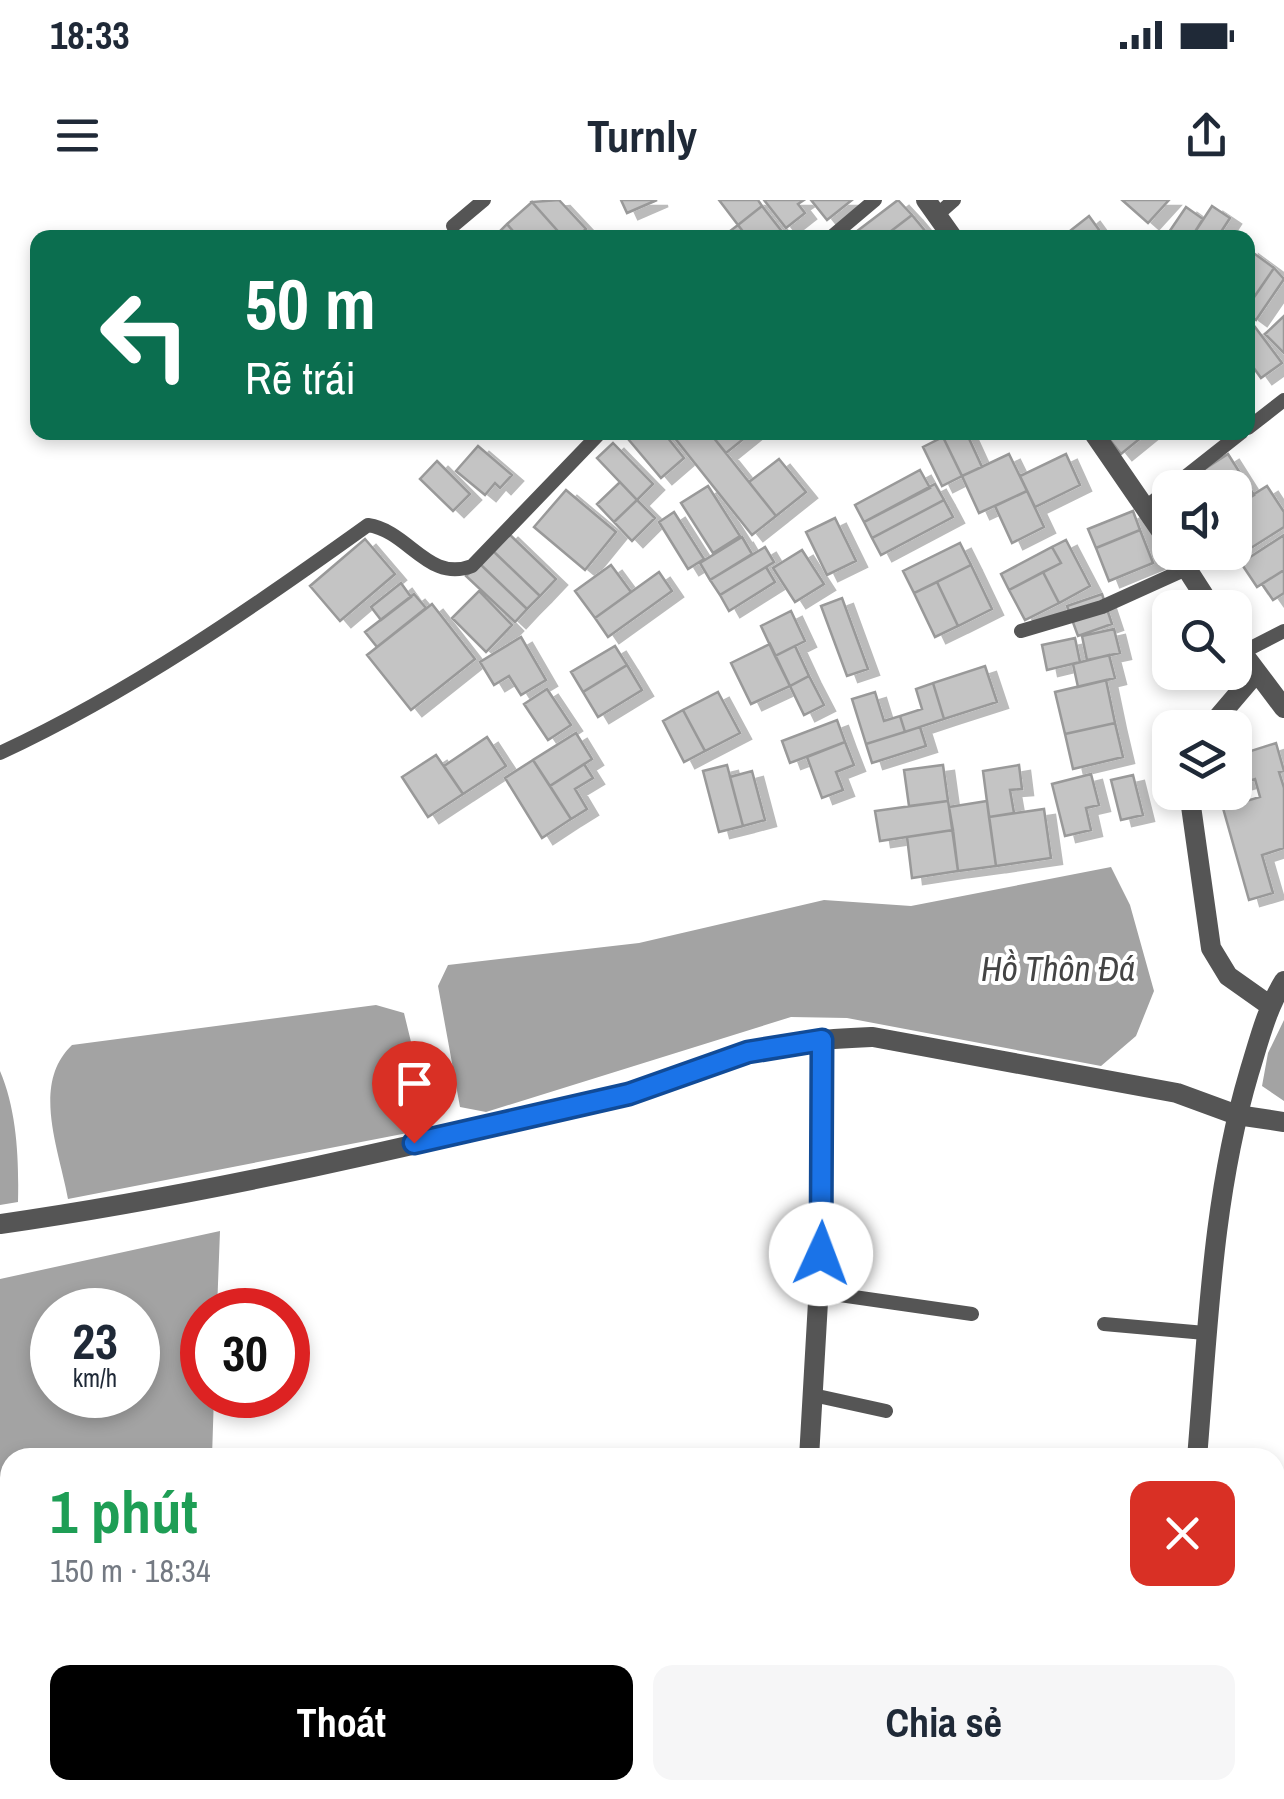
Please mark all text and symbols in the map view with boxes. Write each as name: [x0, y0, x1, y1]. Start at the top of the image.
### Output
text: 18:33: [50, 10, 130, 61]
text: Turnly: [587, 105, 697, 166]
icon: menu: [50, 108, 105, 163]
icon: share: [1179, 108, 1234, 163]
text: 50 m: [245, 257, 376, 351]
icon: left: [80, 270, 210, 400]
text: Rẽ trái: [245, 347, 356, 408]
map controls: [1152, 470, 1252, 810]
button: sound: [1152, 470, 1252, 570]
button: search: [1152, 590, 1252, 690]
button: layers: [1152, 710, 1252, 810]
water label: Hồ Thôn Đá: [981, 945, 1135, 992]
pin: [372, 1041, 457, 1144]
icon: arrive: [387, 1056, 442, 1111]
position arrow: [769, 1202, 873, 1306]
speed limit sign: 30: [180, 1288, 310, 1418]
text: 23: [72, 1307, 118, 1375]
text: km/h: [73, 1361, 117, 1395]
text: 1 phút: [50, 1471, 198, 1552]
button: close: [1130, 1481, 1235, 1586]
text: 150 m · 18:34: [50, 1549, 210, 1592]
button: Thoát: [50, 1665, 633, 1780]
button: Chia sẻ: [653, 1665, 1235, 1780]

